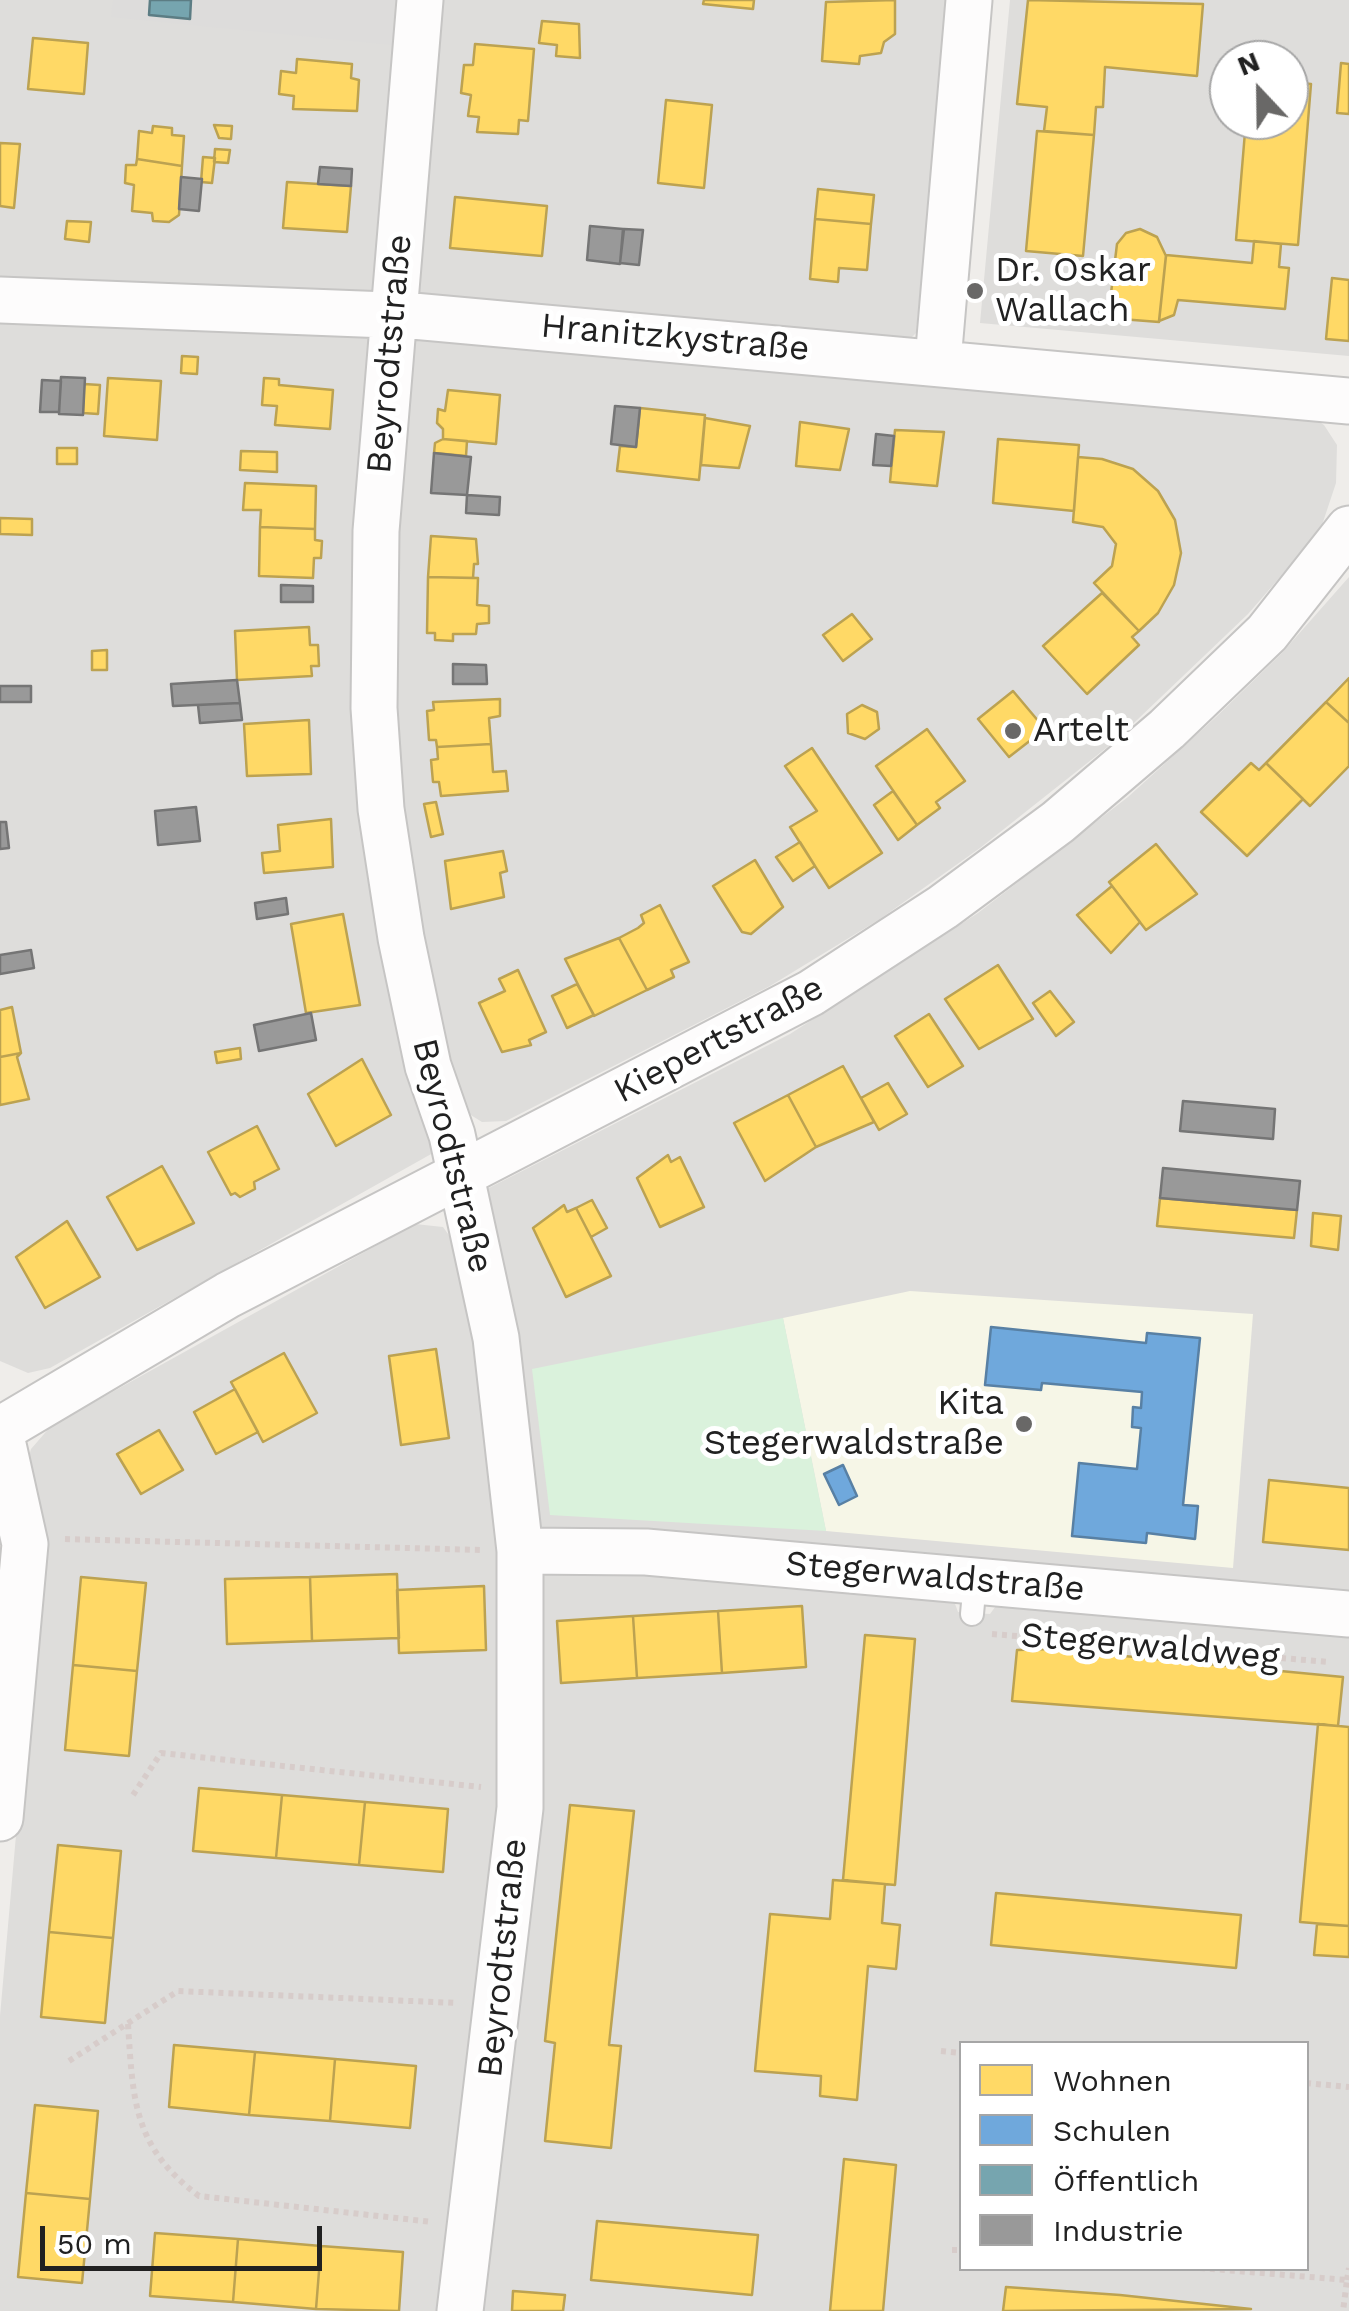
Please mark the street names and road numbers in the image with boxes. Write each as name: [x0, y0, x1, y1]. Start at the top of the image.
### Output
street label: Beyrodtstraße: [359, 233, 421, 475]
street label: Hranitzkystraße: [539, 305, 811, 371]
street label: Kiepertstraße: [607, 967, 831, 1113]
street label: Beyrodtstraße: [403, 1034, 501, 1278]
street label: Stegerwaldstraße: [784, 1543, 1086, 1611]
street label: Stegerwaldweg: [1019, 1615, 1281, 1679]
street label: Beyrodtstraße: [470, 1836, 536, 2080]

